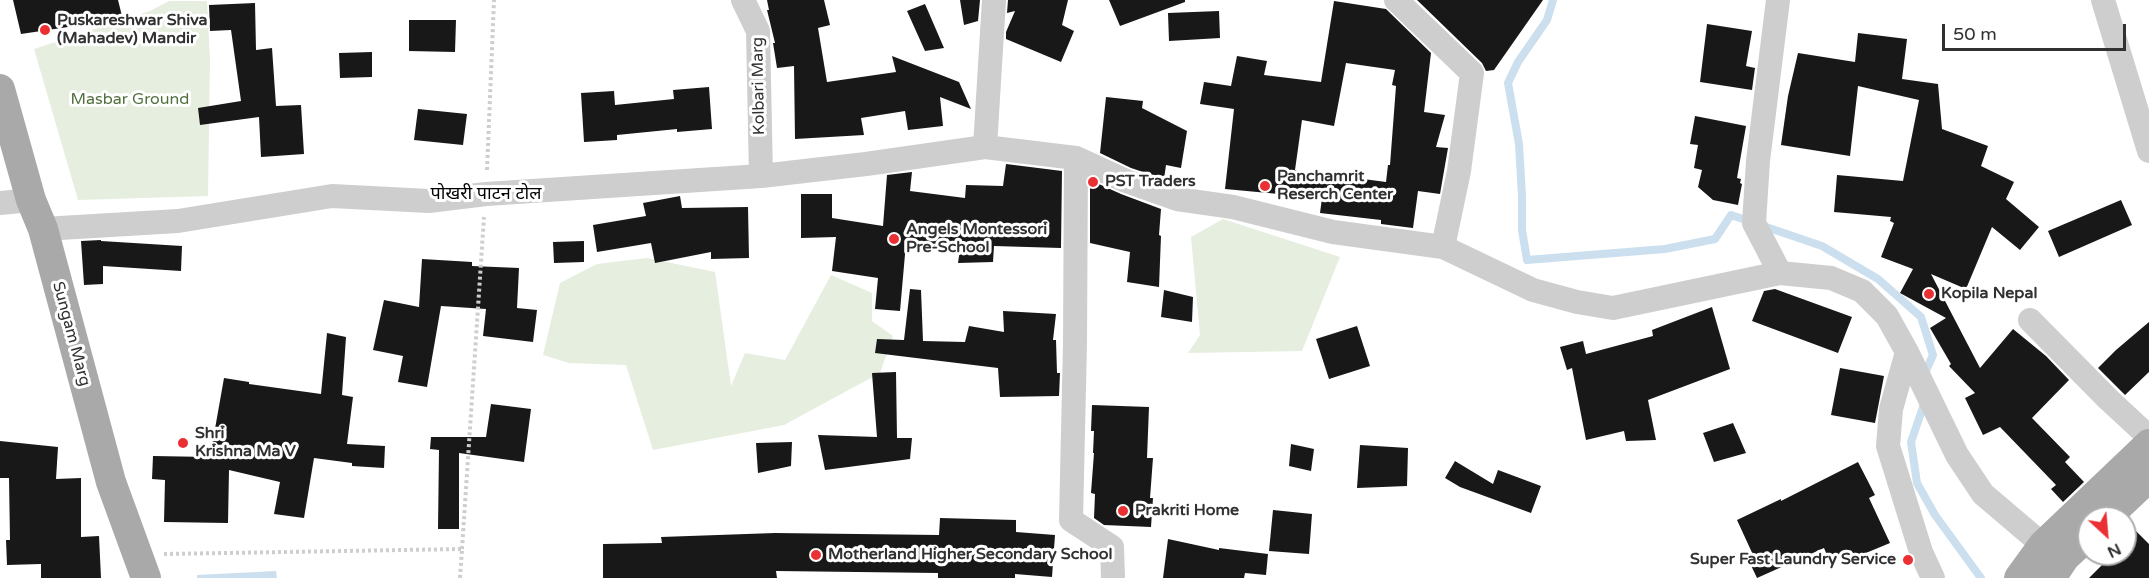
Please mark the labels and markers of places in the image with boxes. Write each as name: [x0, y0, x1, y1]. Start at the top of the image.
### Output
place label: Puskareshwar Shiva (Mahadev) Mandir: [57, 11, 208, 49]
marker: Puskareshwar Shiva (Mahadev) Mandir: [38, 23, 52, 37]
place label: Panchamrit Reserch Center: [1277, 167, 1393, 205]
place label: PST Traders: [1105, 172, 1196, 192]
marker: PST Traders: [1086, 175, 1100, 189]
marker: Panchamrit Reserch Center: [1258, 179, 1272, 193]
place label: Angels Montessori Pre-School: [906, 220, 1047, 258]
marker: Angels Montessori Pre-School: [887, 232, 901, 246]
place label: Kopila Nepal: [1941, 284, 2037, 304]
marker: Kopila Nepal: [1922, 287, 1936, 301]
place label: Shri Krishna Ma V: [195, 424, 296, 462]
marker: Shri Krishna Ma V: [176, 436, 190, 450]
place label: Prakriti Home: [1135, 501, 1239, 521]
marker: Prakriti Home: [1116, 504, 1130, 518]
place label: Motherland Higher Secondary School: [828, 545, 1112, 565]
marker: Motherland Higher Secondary School: [809, 548, 823, 562]
place label: Super Fast Laundry Service: [1690, 550, 1896, 570]
marker: Super Fast Laundry Service: [1901, 553, 1915, 567]

